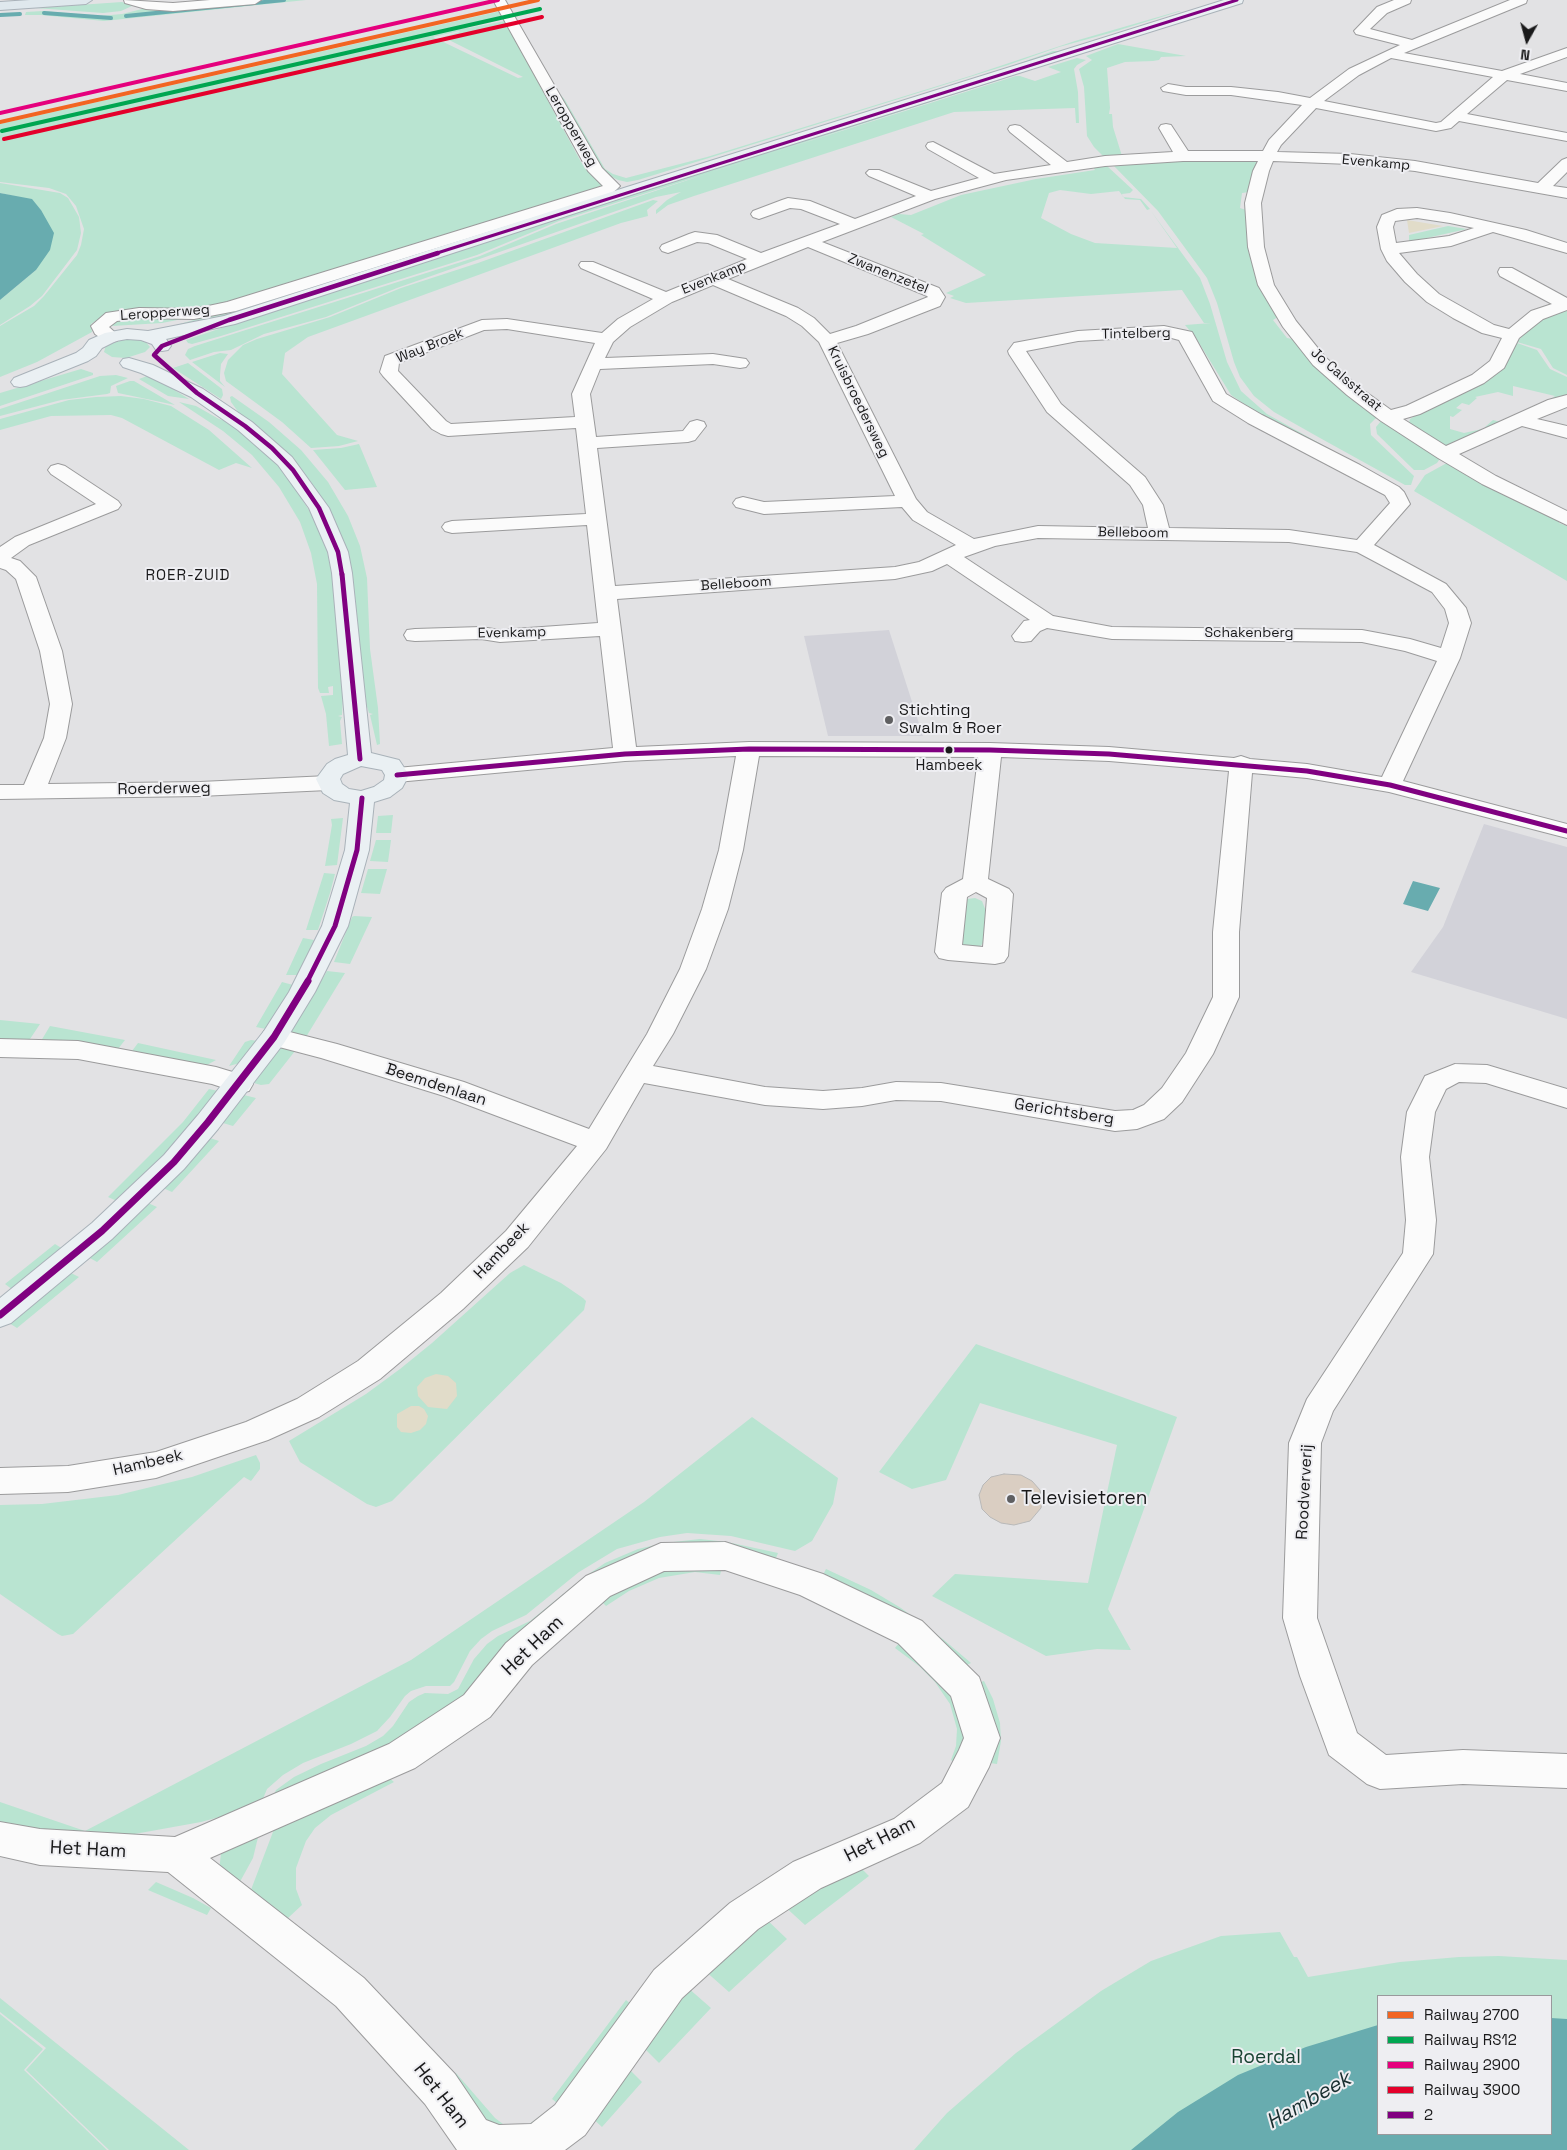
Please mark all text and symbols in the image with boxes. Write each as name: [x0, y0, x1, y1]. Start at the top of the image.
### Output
north arrow: [1502, 15, 1552, 65]
text: N: [1519, 45, 1531, 64]
street label: Leropperweg: [541, 84, 601, 170]
street label: Evenkamp: [1341, 152, 1411, 174]
street label: Zwanenzetel: [845, 250, 931, 298]
street label: Evenkamp: [679, 257, 749, 299]
street label: Leropperweg: [120, 301, 210, 325]
street label: Way Broek: [394, 325, 466, 367]
street label: Tintelberg: [1101, 325, 1171, 343]
street label: Kruisbroedersweg: [824, 343, 892, 461]
street label: Jo Calsstraat: [1307, 345, 1385, 415]
street label: Belleboom: [1097, 524, 1169, 542]
district label: ROER-ZUID: [144, 567, 232, 585]
street label: Belleboom: [700, 573, 772, 595]
street label: Evenkamp: [478, 624, 546, 642]
street label: Schakenberg: [1205, 625, 1293, 641]
place label: Stichting Swalm & Roer: [899, 701, 1002, 739]
marker: Stichting Swalm & Roer: [883, 714, 895, 726]
marker: Hambeek: [944, 745, 954, 755]
place label: Hambeek: [916, 757, 982, 775]
street label: Roerderweg: [117, 779, 211, 799]
street label: Beemdenlaan: [383, 1060, 489, 1110]
street label: Gerichtsberg: [1013, 1095, 1115, 1129]
street label: Hambeek: [470, 1219, 534, 1283]
street label: Roodververij: [1293, 1444, 1317, 1540]
street label: Hambeek: [111, 1446, 185, 1480]
place label: Televisietoren: [1021, 1488, 1147, 1510]
marker: Televisietoren: [1005, 1493, 1017, 1505]
street label: Het Ham: [497, 1611, 569, 1681]
street label: Het Ham: [841, 1812, 919, 1868]
street label: Het Ham: [49, 1837, 127, 1863]
legend: [1377, 1995, 1552, 2135]
text: Railway 2700: [1424, 2005, 1519, 2024]
text: Railway RS12: [1424, 2030, 1517, 2049]
park label: Roerdal: [1231, 2047, 1301, 2069]
text: Railway 2900: [1424, 2055, 1520, 2074]
street label: Het Ham: [408, 2059, 474, 2133]
water label: Hambeek: [1262, 2067, 1356, 2135]
text: Railway 3900: [1424, 2080, 1520, 2099]
text: 2: [1424, 2105, 1433, 2124]

